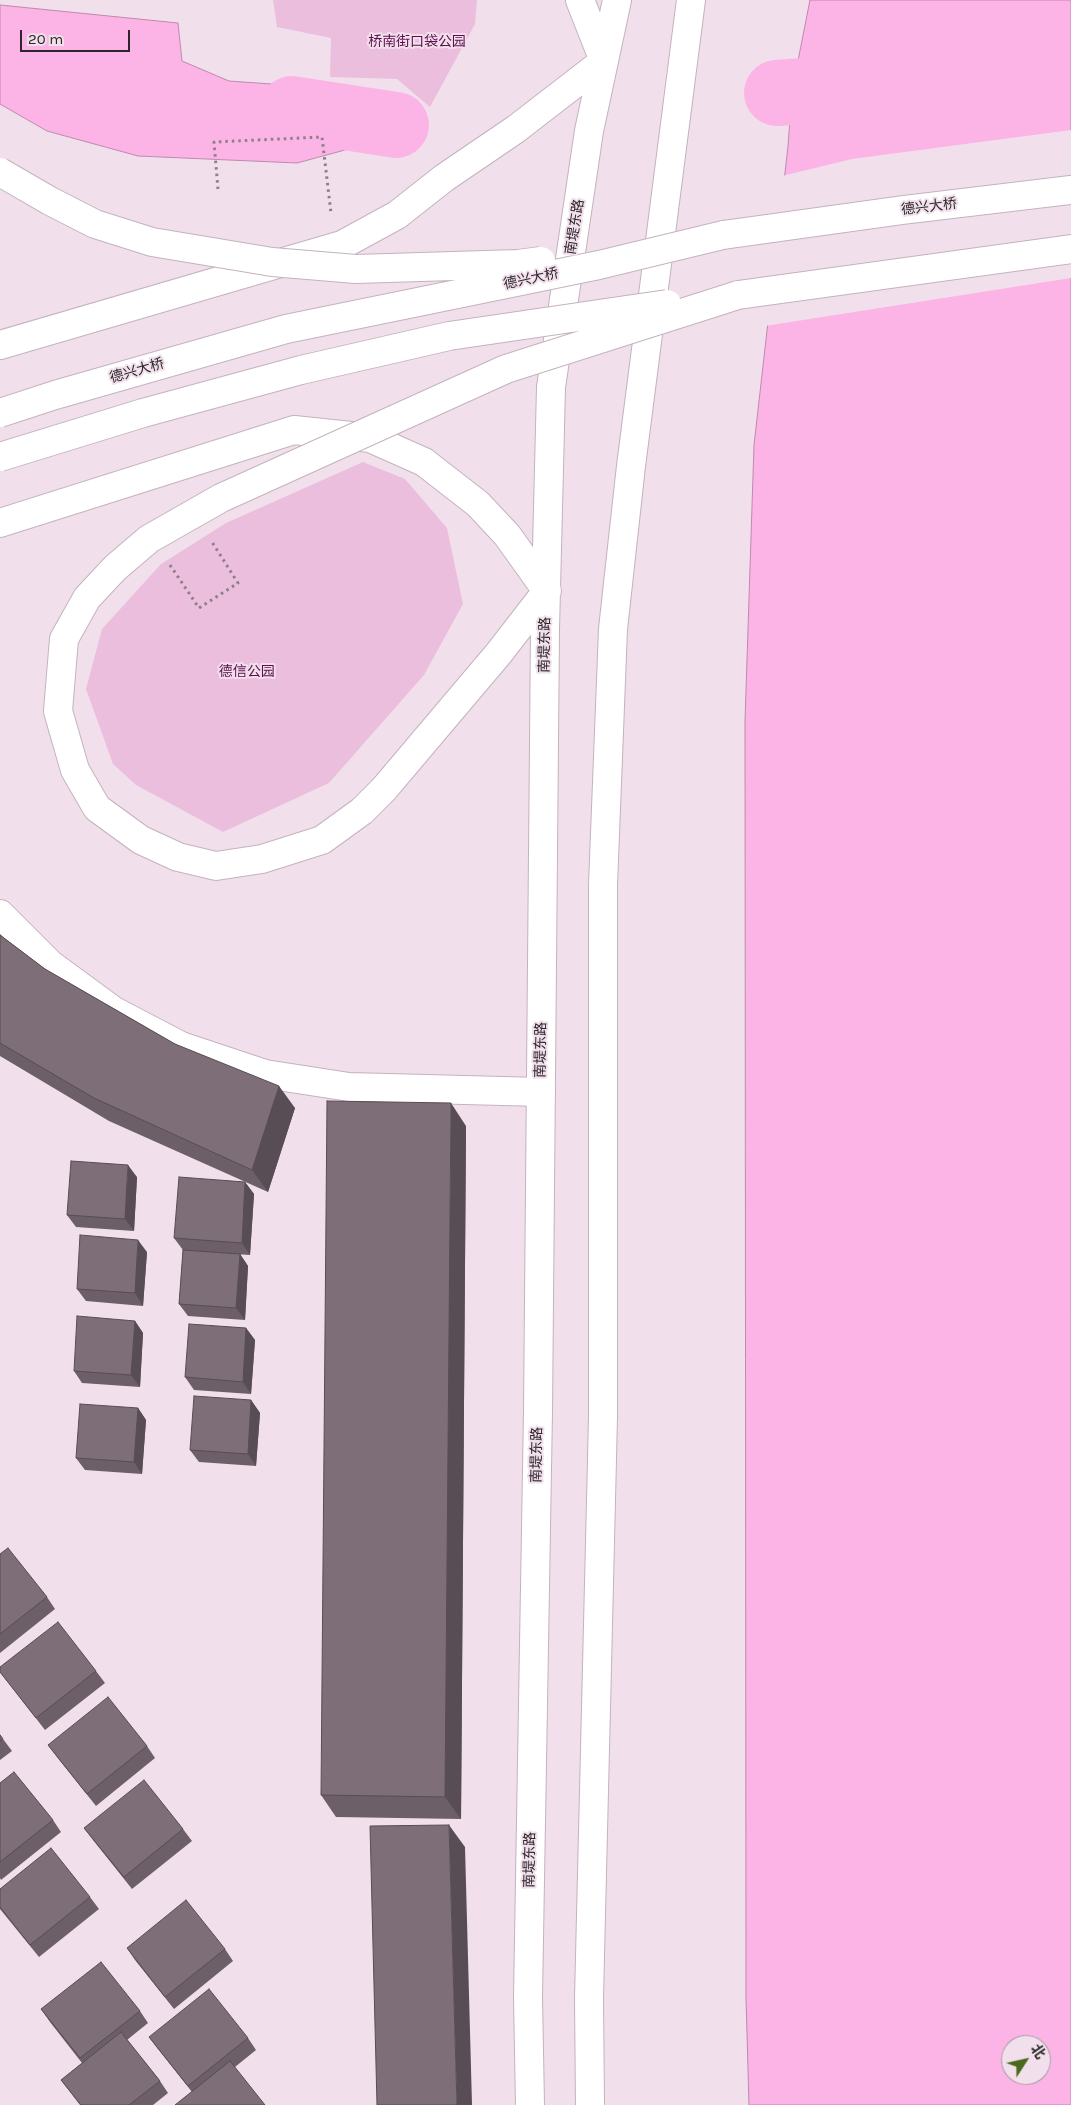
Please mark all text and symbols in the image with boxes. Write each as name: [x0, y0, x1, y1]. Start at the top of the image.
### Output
scale bar: [22, 20, 132, 52]
text: 20 m: [28, 30, 63, 48]
park label: 桥南街口袋公园: [368, 34, 466, 50]
street label: 德兴大桥: [900, 195, 958, 219]
street label: 南堤东路: [562, 198, 588, 256]
street label: 德兴大桥: [502, 265, 560, 293]
street label: 德兴大桥: [108, 355, 166, 387]
street label: 南堤东路: [536, 617, 554, 673]
park label: 德信公园: [219, 664, 275, 680]
street label: 南堤东路: [532, 1022, 550, 1078]
street label: 南堤东路: [528, 1427, 546, 1483]
street label: 南堤东路: [521, 1832, 539, 1888]
north arrow: [1001, 2035, 1051, 2085]
text: 北: [1027, 2041, 1049, 2062]

